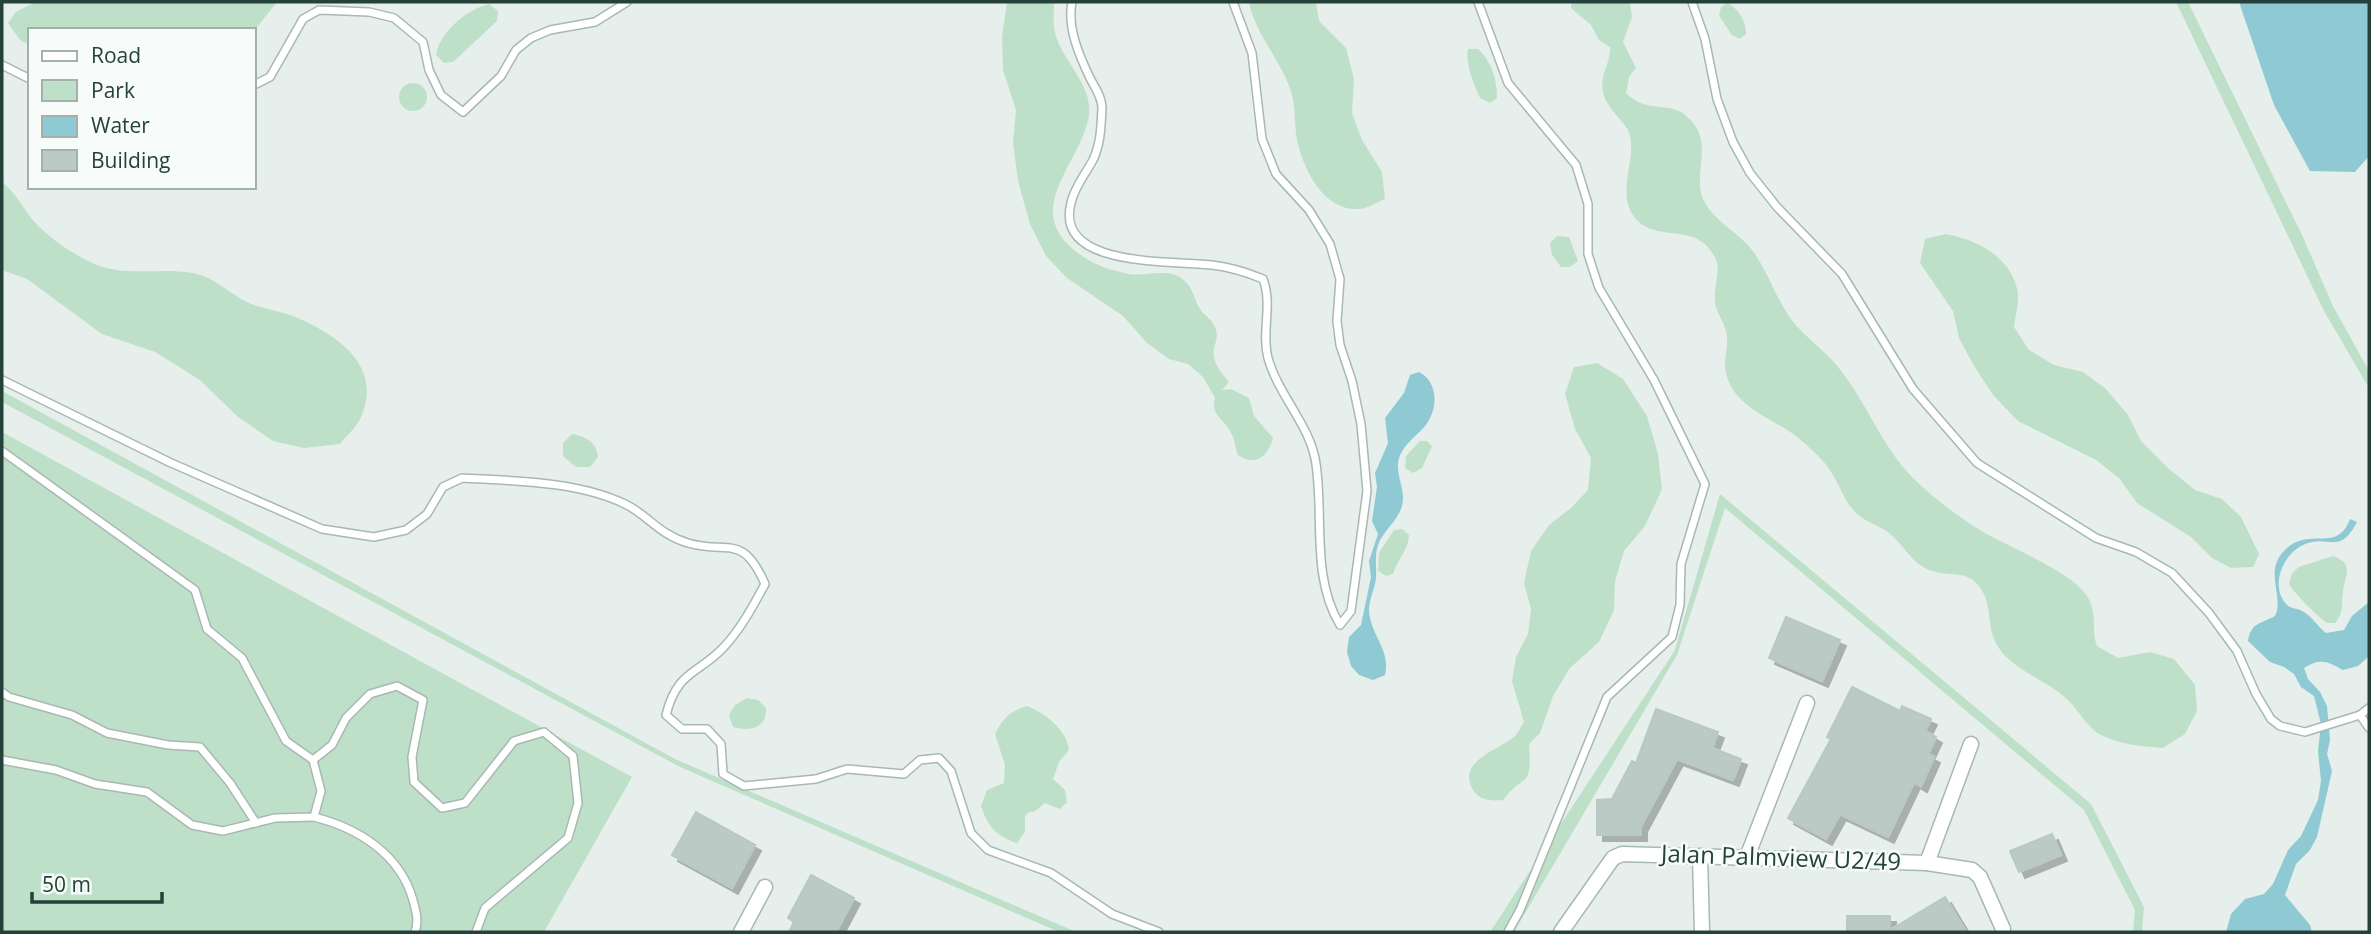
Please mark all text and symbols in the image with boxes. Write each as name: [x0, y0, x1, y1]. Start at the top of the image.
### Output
legend: [28, 28, 256, 189]
text: Road: [91, 41, 141, 69]
text: Park: [91, 76, 135, 104]
text: Water: [91, 111, 150, 139]
text: Building: [91, 146, 170, 174]
street label: Jalan Palmview U2/49: [1659, 836, 1902, 877]
scale bar: [32, 860, 161, 904]
text: 50 m: [42, 870, 91, 898]

